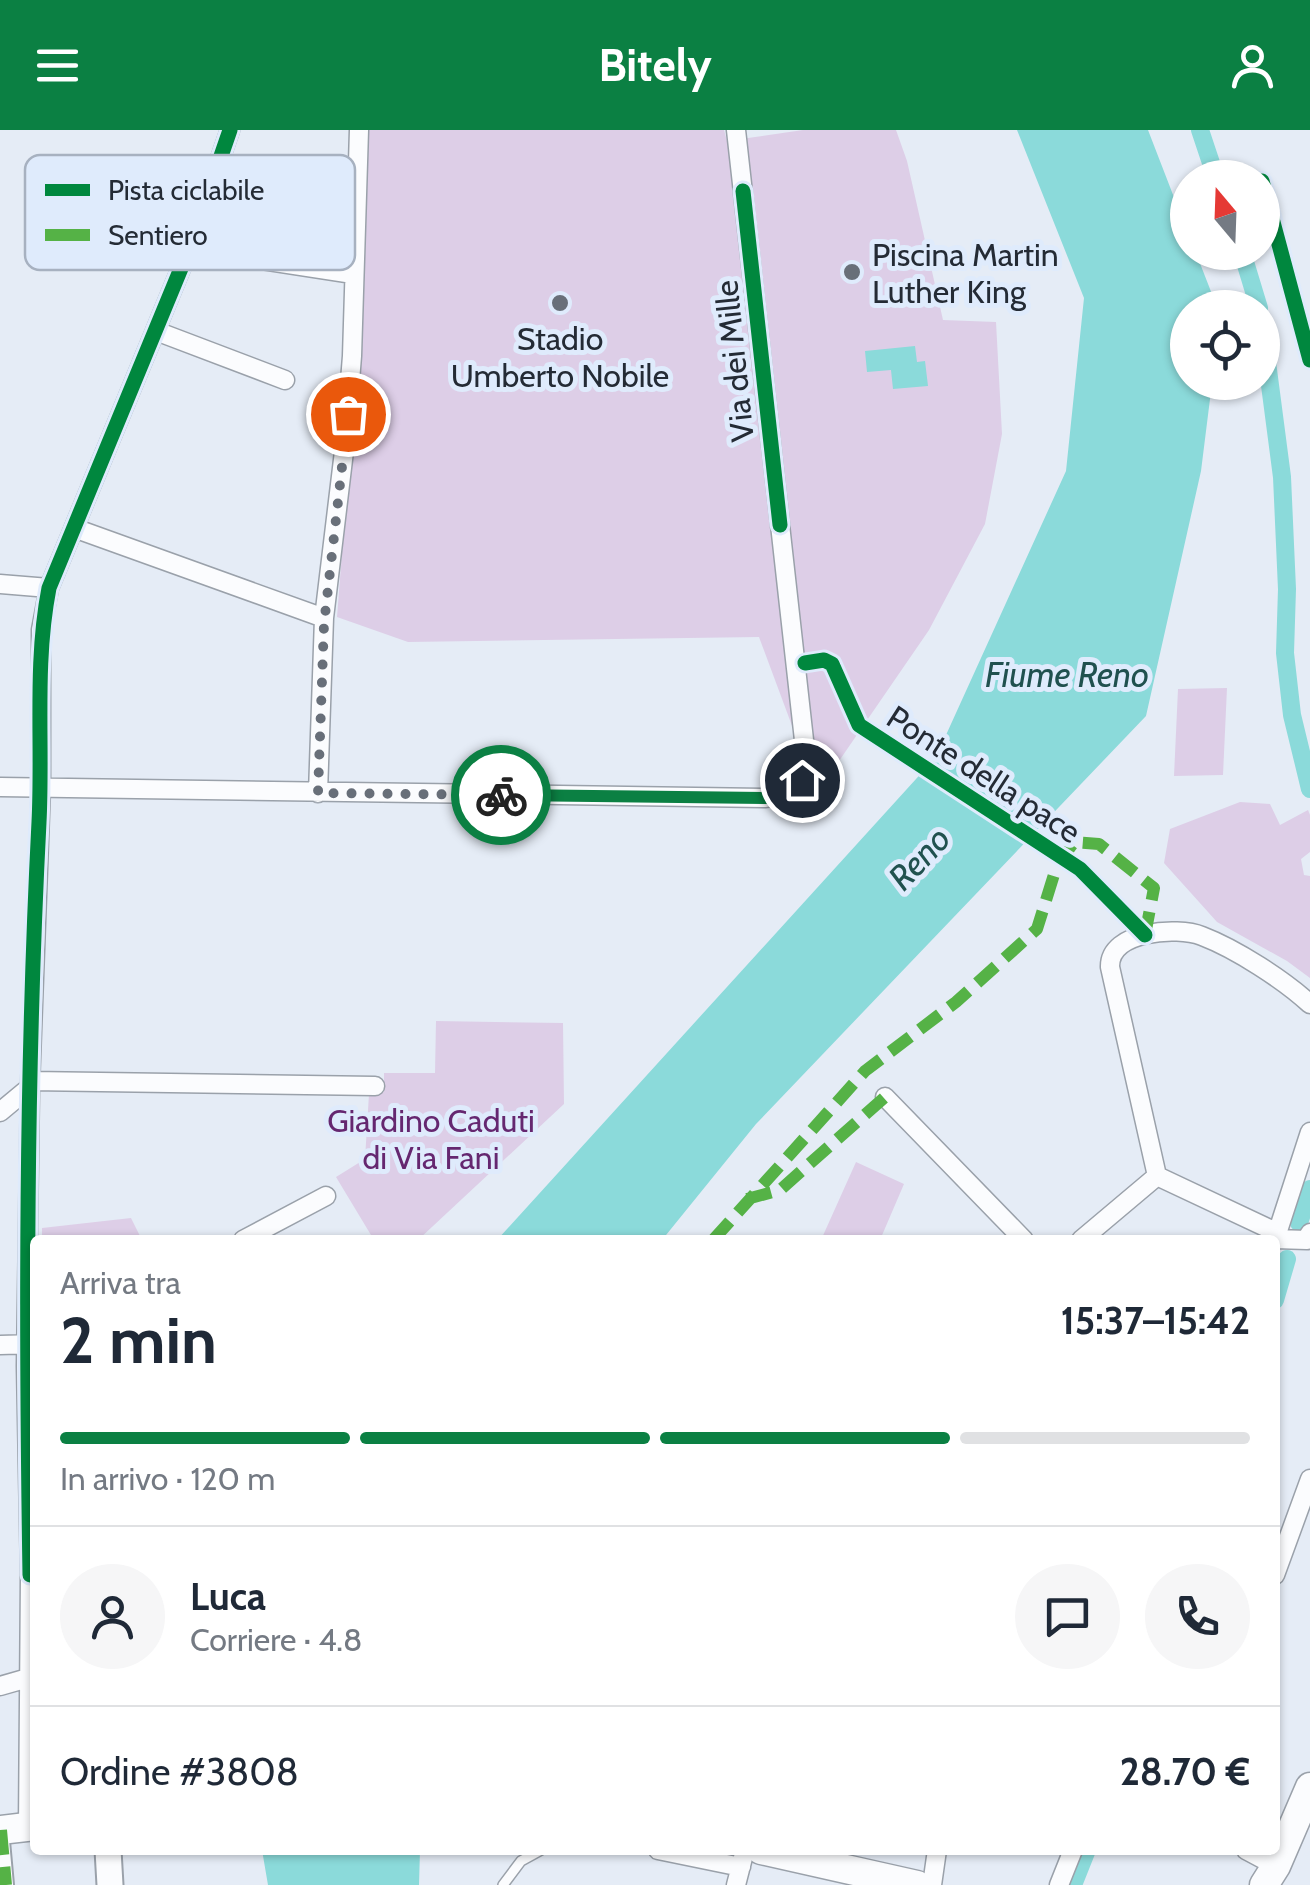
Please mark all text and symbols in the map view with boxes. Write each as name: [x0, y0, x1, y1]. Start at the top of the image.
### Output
icon: menu: [30, 38, 85, 93]
text: Bitely: [598, 38, 712, 92]
icon: person: [1225, 38, 1280, 93]
legend: [25, 155, 355, 270]
north arrow: [1170, 160, 1280, 270]
map controls: [1170, 160, 1280, 400]
text: Pista ciclabile: [108, 173, 264, 207]
text: Sentiero: [108, 218, 208, 252]
place label: Piscina Martin Luther King: [872, 235, 1059, 311]
marker: Piscina Martin Luther King: [841, 261, 863, 283]
street label: Via dei Mille: [706, 278, 762, 444]
button: locate: [1170, 290, 1280, 400]
marker: Stadio Umberto Nobile: [549, 292, 571, 314]
place label: Stadio Umberto Nobile: [451, 319, 669, 395]
pin: [306, 372, 391, 457]
icon: bag: [321, 387, 376, 442]
water label: Fiume Reno: [985, 653, 1149, 696]
street label: Ponte della pace: [880, 697, 1088, 851]
pin: [760, 738, 845, 823]
courier: [451, 745, 551, 845]
icon: home: [775, 753, 830, 808]
icon: bike: [474, 768, 529, 823]
water label: Reno: [879, 817, 959, 899]
park label: Giardino Caduti di Via Fani: [327, 1101, 535, 1177]
text: Arriva tra: [60, 1263, 181, 1302]
text: 15:37–15:42: [1061, 1297, 1250, 1344]
text: 2 min: [60, 1300, 217, 1379]
text: In arrivo · 120 m: [60, 1459, 275, 1498]
button: person: [60, 1564, 165, 1669]
button: chat: [1015, 1564, 1120, 1669]
button: phone: [1145, 1564, 1250, 1669]
text: Luca: [190, 1573, 266, 1620]
text: Corriere · 4.8: [190, 1620, 362, 1659]
text: Ordine #3808: [60, 1748, 299, 1795]
text: 28.70 €: [1120, 1748, 1250, 1795]

